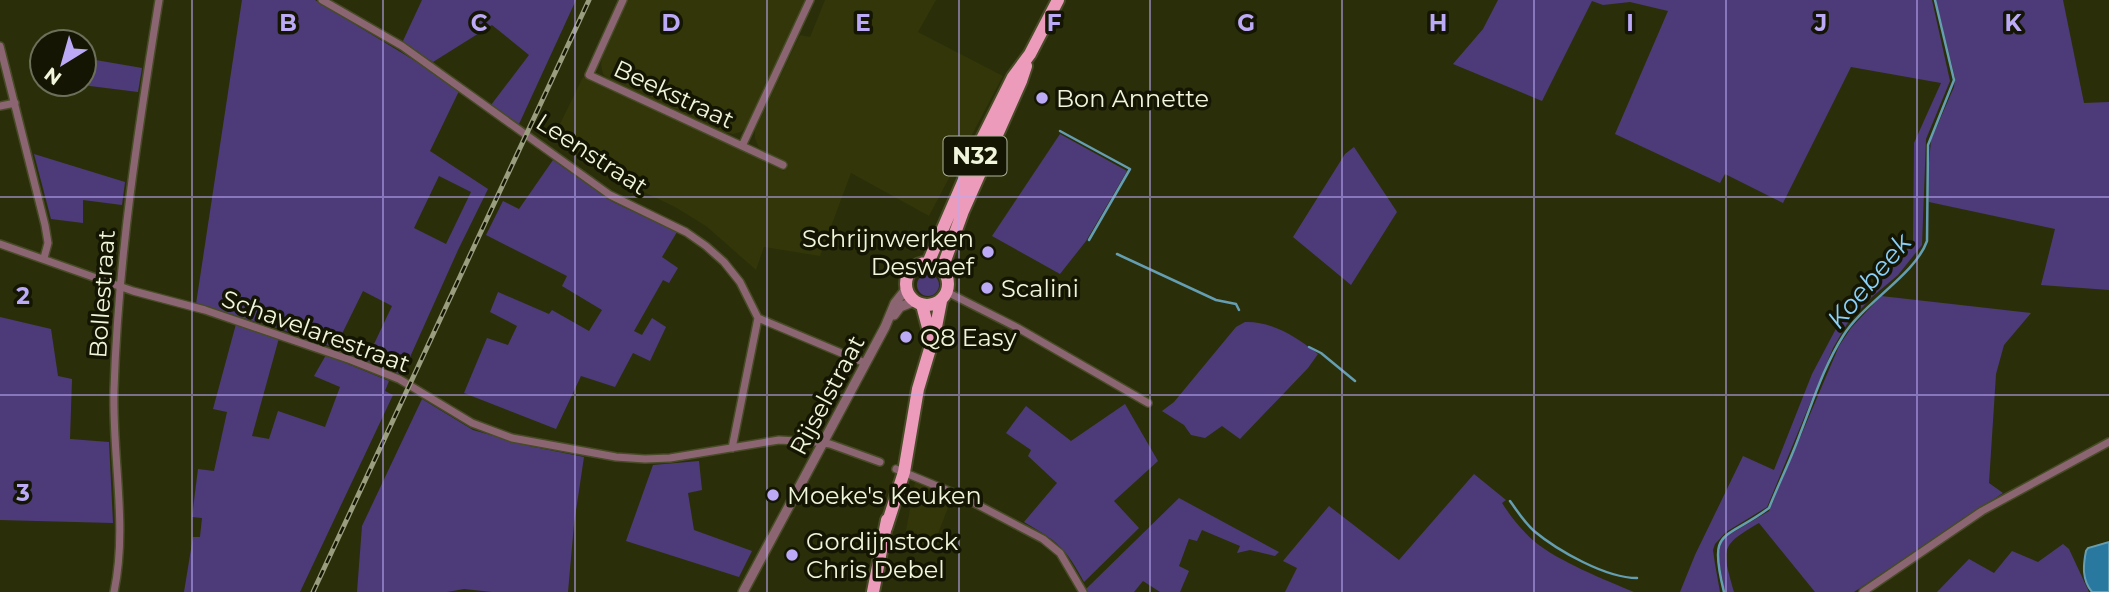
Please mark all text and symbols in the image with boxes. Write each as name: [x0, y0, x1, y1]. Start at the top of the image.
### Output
text: B: [279, 9, 297, 37]
text: C: [471, 9, 488, 37]
text: D: [662, 9, 681, 37]
text: E: [855, 9, 871, 37]
text: F: [1047, 9, 1062, 37]
text: G: [1237, 9, 1255, 37]
text: H: [1429, 9, 1447, 37]
text: I: [1626, 9, 1634, 37]
text: J: [1814, 9, 1827, 37]
text: K: [2004, 9, 2022, 37]
north arrow: [28, 28, 98, 98]
street label: Beekstraat: [609, 54, 739, 135]
text: N: [40, 62, 66, 90]
place label: Bon Annette: [1056, 84, 1209, 113]
marker: Bon Annette: [1034, 90, 1050, 106]
street label: Leenstraat: [531, 107, 654, 201]
road number: N32: [944, 136, 1006, 176]
place label: Schrijnwerken Deswaef: [802, 224, 975, 281]
water label: Koebeek: [1820, 226, 1919, 335]
street label: Bollestraat: [83, 229, 121, 359]
marker: Schrijnwerken Deswaef: [980, 244, 996, 260]
place label: Scalini: [1001, 274, 1079, 303]
marker: Scalini: [979, 280, 995, 296]
text: 2: [16, 282, 30, 310]
street label: Schavelarestraat: [218, 284, 414, 379]
place label: Q8 Easy: [920, 323, 1017, 352]
marker: Q8 Easy: [898, 329, 914, 345]
street label: Rijselstraat: [783, 330, 871, 460]
text: 3: [15, 479, 30, 507]
place label: Moeke's Keuken: [787, 481, 982, 510]
marker: Moeke's Keuken: [765, 487, 781, 503]
place label: Gordijnstock Chris Debel: [806, 527, 959, 584]
marker: Gordijnstock Chris Debel: [784, 547, 800, 563]

